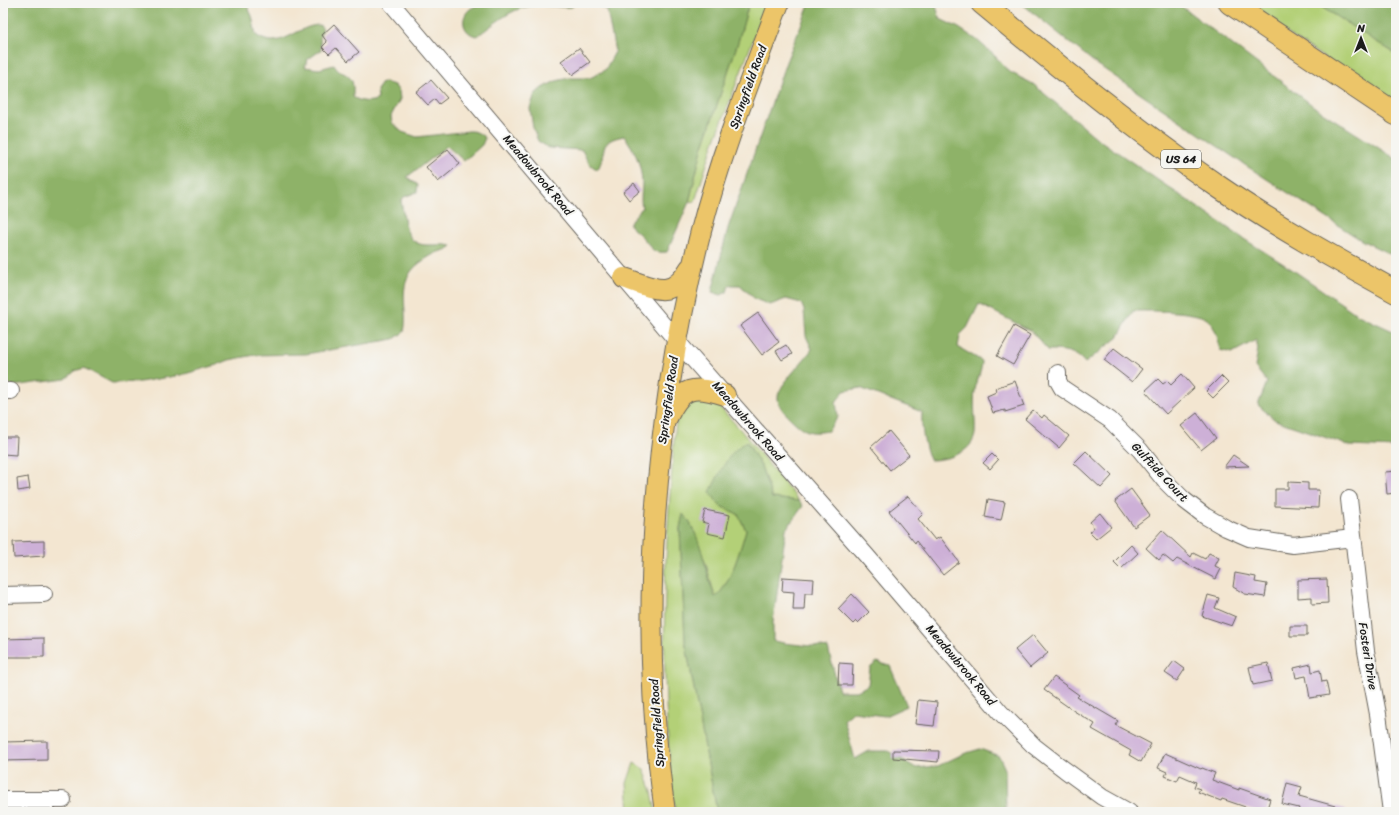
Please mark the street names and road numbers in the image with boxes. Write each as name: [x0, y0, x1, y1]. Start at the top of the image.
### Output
street label: Springfield Road: [723, 40, 774, 132]
street label: Meadowbrook Road: [497, 129, 579, 221]
road number: US 64: [1161, 150, 1201, 168]
street label: Springfield Road: [651, 353, 685, 445]
street label: Meadowbrook Road: [707, 376, 790, 467]
street label: Gulftide Court: [1126, 437, 1194, 507]
street label: Meadowbrook Road: [920, 619, 1002, 711]
street label: Fosteri Drive: [1352, 621, 1384, 691]
street label: Springfield Road: [643, 677, 671, 768]

